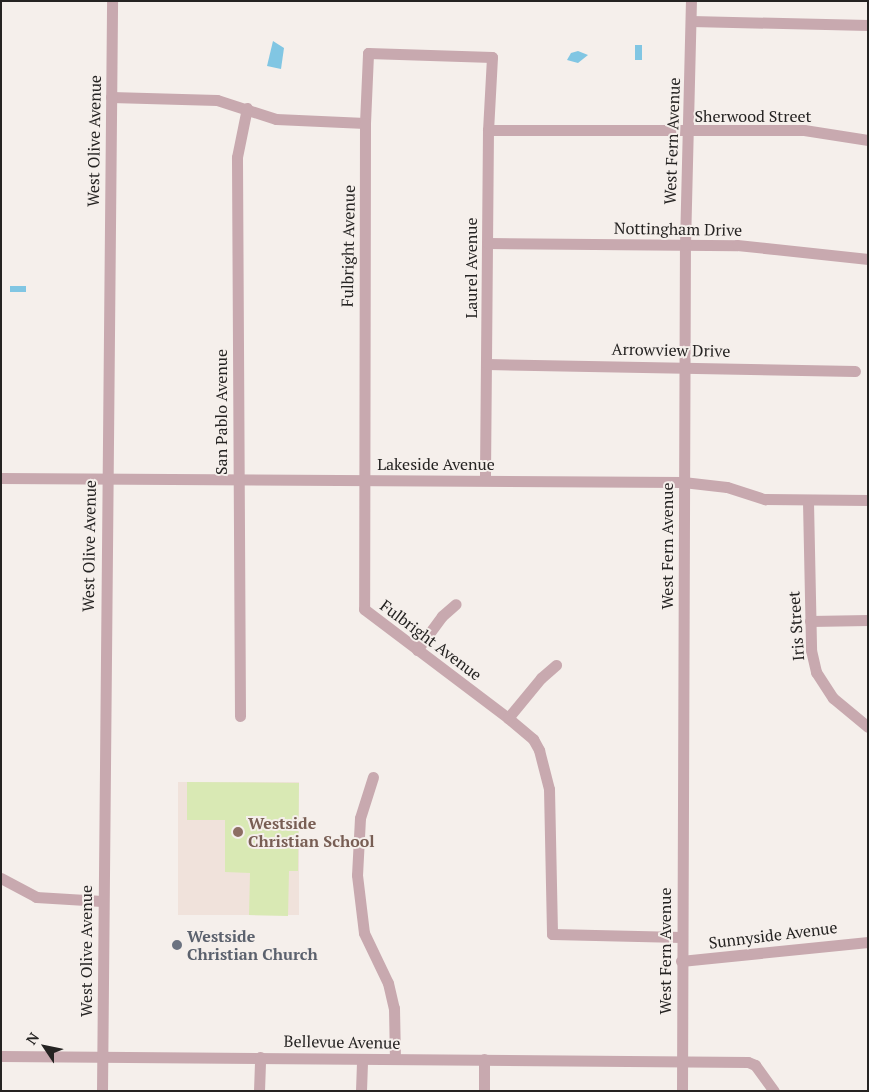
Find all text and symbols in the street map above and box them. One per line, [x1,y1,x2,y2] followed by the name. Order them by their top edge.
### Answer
[83,75,105,207] street label: West Olive Avenue
[660,77,684,205] street label: West Fern Avenue
[695,106,811,126] street label: Sherwood Street
[337,185,359,307] street label: Fulbright Avenue
[461,217,481,319] street label: Laurel Avenue
[614,218,742,240] street label: Nottingham Drive
[612,339,730,361] street label: Arrowview Drive
[211,349,231,475] street label: San Pablo Avenue
[377,454,495,474] street label: Lakeside Avenue
[78,480,100,612] street label: West Olive Avenue
[657,482,677,610] street label: West Fern Avenue
[784,590,808,662] street label: Iris Street
[376,596,486,684] street label: Fulbright Avenue
[248,813,375,851] place label: Westside Christian School
[232,826,244,838] marker: Westside Christian School
[76,885,96,1017] street label: West Olive Avenue
[655,887,675,1015] street label: West Fern Avenue
[707,918,839,952] street label: Sunnyside Avenue
[187,926,318,964] place label: Westside Christian Church
[171,939,183,951] marker: Westside Christian Church
[20,1022,70,1072] north arrow
[21,1029,43,1048] text: N
[283,1031,401,1053] street label: Bellevue Avenue

